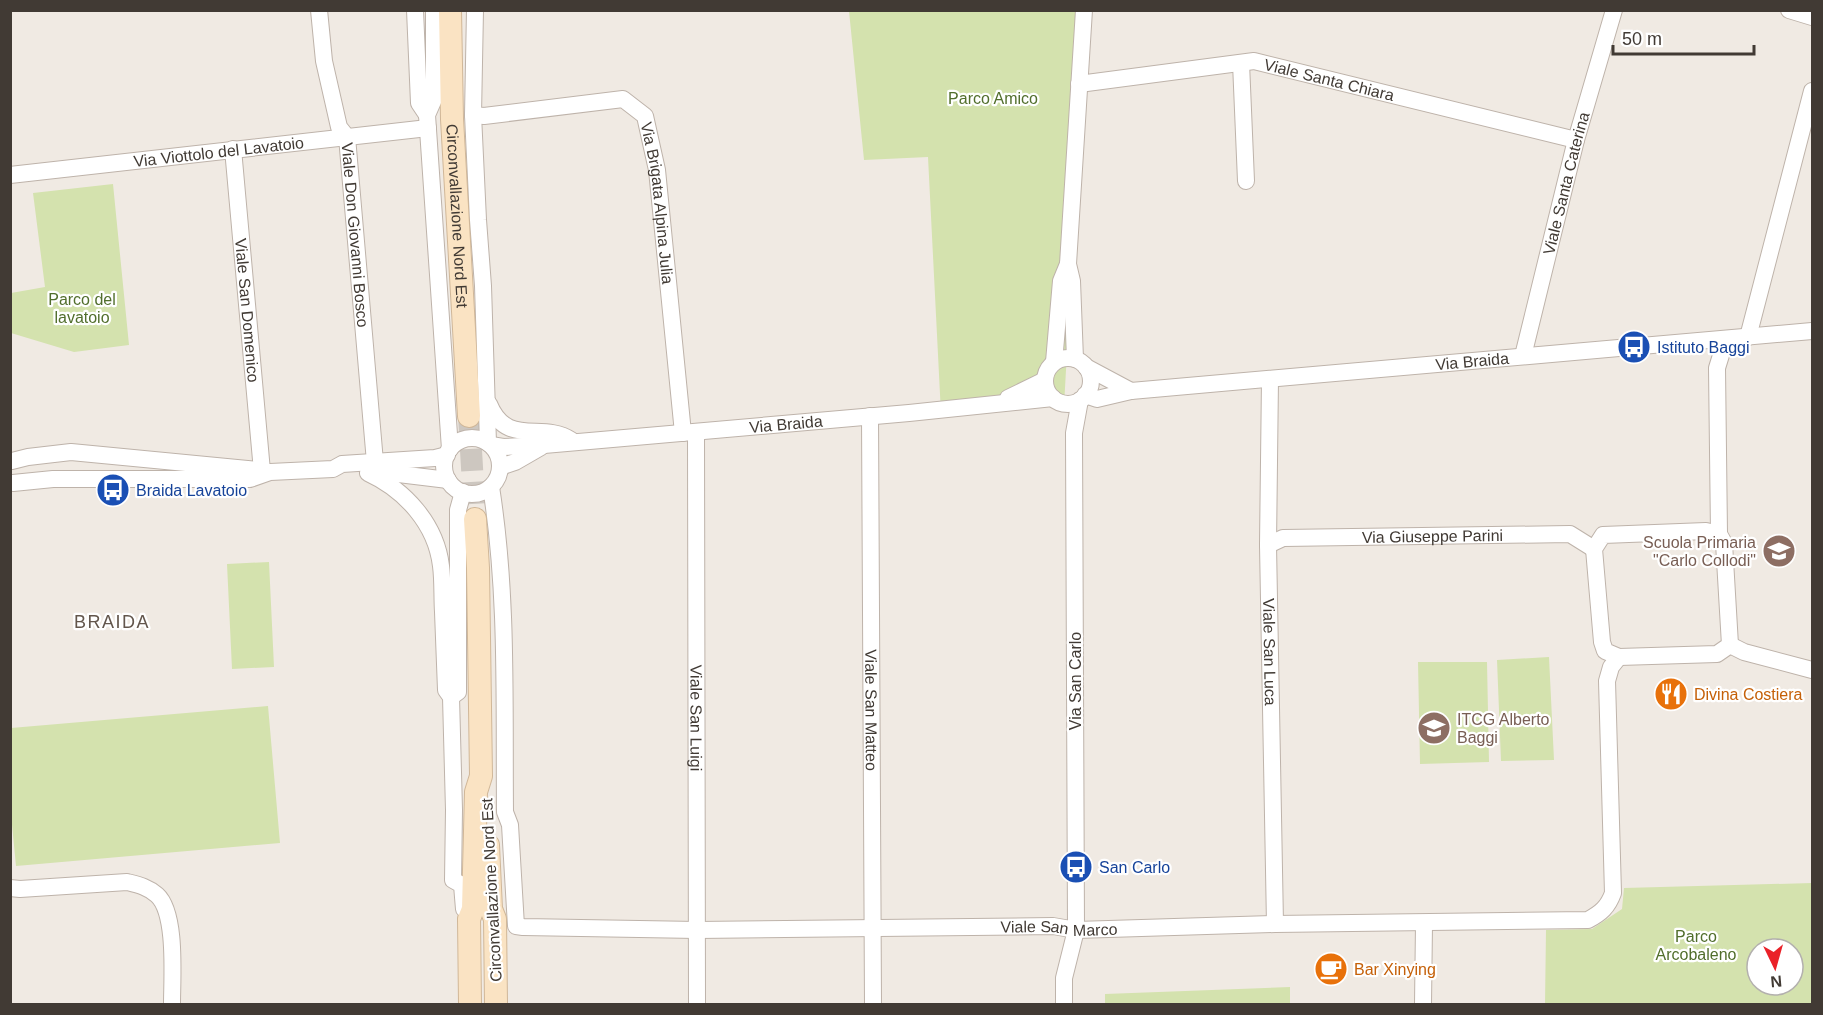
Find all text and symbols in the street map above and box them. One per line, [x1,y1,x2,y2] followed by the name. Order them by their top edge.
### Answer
[1613,18,1754,56] scale bar
[1622,29,1662,49] text: 50 m
[1262,56,1396,104] street label: Viale Santa Chiara
[948,90,1038,107] park label: Parco Amico
[1540,110,1593,256] street label: Viale Santa Caterina
[638,120,676,285] street label: Via Brigata Alpina Julia
[443,123,471,309] street label: Circonvallazione Nord Est
[133,134,305,170] street label: Via Viottolo del Lavatoio
[338,142,371,328] street label: Viale Don Giovanni Bosco
[232,238,262,383] street label: Viale San Domenico
[48,291,116,326] park label: Parco del lavatoio
[1616,329,1652,365] bus stop icon: Istituto Baggi
[1657,339,1750,356] place label: Istituto Baggi
[1435,350,1510,373] street label: Via Braida
[749,413,823,436] street label: Via Braida
[95,472,131,508] bus stop icon: Braida Lavatoio
[136,482,247,499] place label: Braida Lavatoio
[1362,527,1503,546] street label: Via Giuseppe Parini
[1761,533,1797,569] school or university icon: Scuola Primaria "Carlo Collodi"
[1643,534,1756,569] place label: Scuola Primaria "Carlo Collodi"
[1260,598,1279,706] street label: Viale San Luca
[74,612,150,632] district label: BRAIDA
[1067,632,1084,730] street label: Via San Carlo
[862,649,880,771] street label: Viale San Matteo
[687,665,705,771] street label: Viale San Luigi
[1653,676,1689,712] restaurant icon: Divina Costiera
[1694,686,1803,703] place label: Divina Costiera
[1416,710,1452,746] school or university icon: ITCG Alberto Baggi
[1457,711,1550,746] place label: ITCG Alberto Baggi
[478,797,505,982] street label: Circonvallazione Nord Est
[1058,849,1094,885] bus stop icon: San Carlo
[1099,859,1170,876] place label: San Carlo
[1000,918,1118,939] street label: Viale San Marco
[1656,928,1737,963] park label: Parco Arcobaleno
[1745,937,1805,997] north arrow
[1313,951,1349,987] cafe icon: Bar Xinying
[1354,961,1436,978] place label: Bar Xinying
[1770,972,1783,990] text: N

